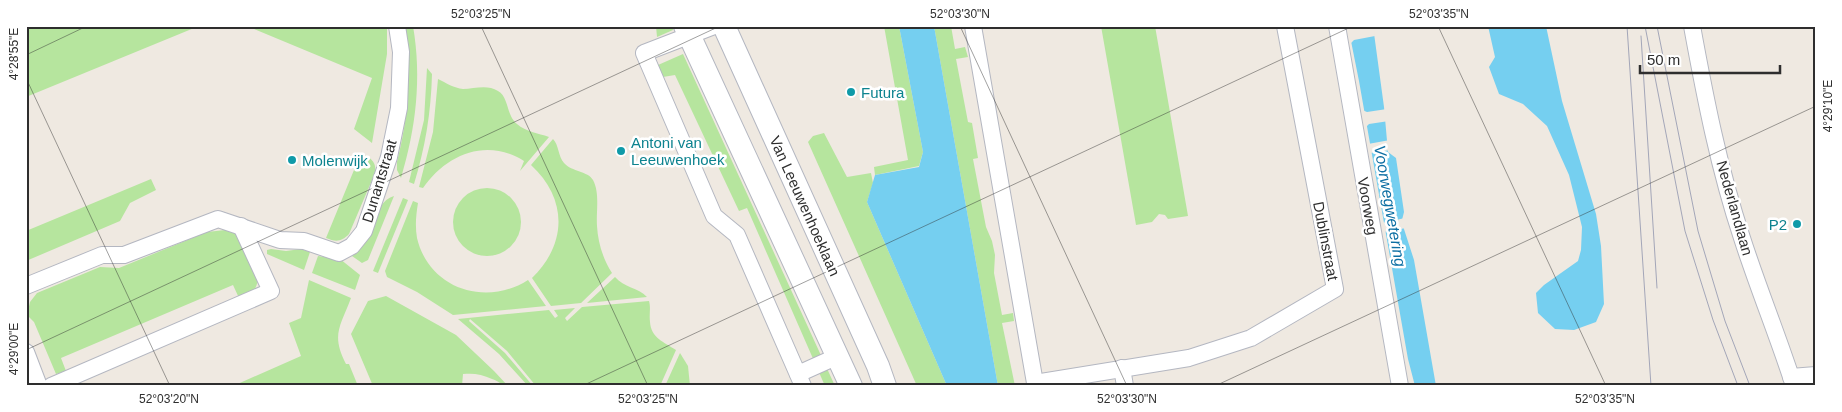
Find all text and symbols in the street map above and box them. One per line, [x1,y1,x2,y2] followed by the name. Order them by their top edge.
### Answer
[451,7,511,21] text: 52°03'25"N
[930,7,990,21] text: 52°03'30"N
[1409,7,1469,21] text: 52°03'35"N
[7,28,21,80] text: 4°28'55"E
[1640,42,1780,74] scale bar
[1647,51,1680,68] text: 50 m
[1821,80,1835,132] text: 4°29'10"E
[861,84,905,101] place label: Futura
[845,86,857,98] marker: Futura
[766,133,844,279] street label: Van Leeuwenhoeklaan
[631,134,725,168] place label: Antoni van Leeuwenhoek
[358,137,400,225] street label: Dunantstraat
[1371,144,1409,268] water label: Voorwegwetering
[615,145,627,157] marker: Antoni van Leeuwenhoek
[302,152,368,169] place label: Molenwijk
[286,154,298,166] marker: Molenwijk
[1713,159,1757,257] street label: Nederlandlaan
[1355,176,1381,236] street label: Voorweg
[1310,200,1342,283] street label: Dublinstraat
[1769,216,1787,233] place label: P2
[1791,218,1803,230] marker: P2
[7,323,21,375] text: 4°29'00"E
[139,392,199,406] text: 52°03'20"N
[618,392,678,406] text: 52°03'25"N
[1097,392,1157,406] text: 52°03'30"N
[1575,392,1635,406] text: 52°03'35"N

